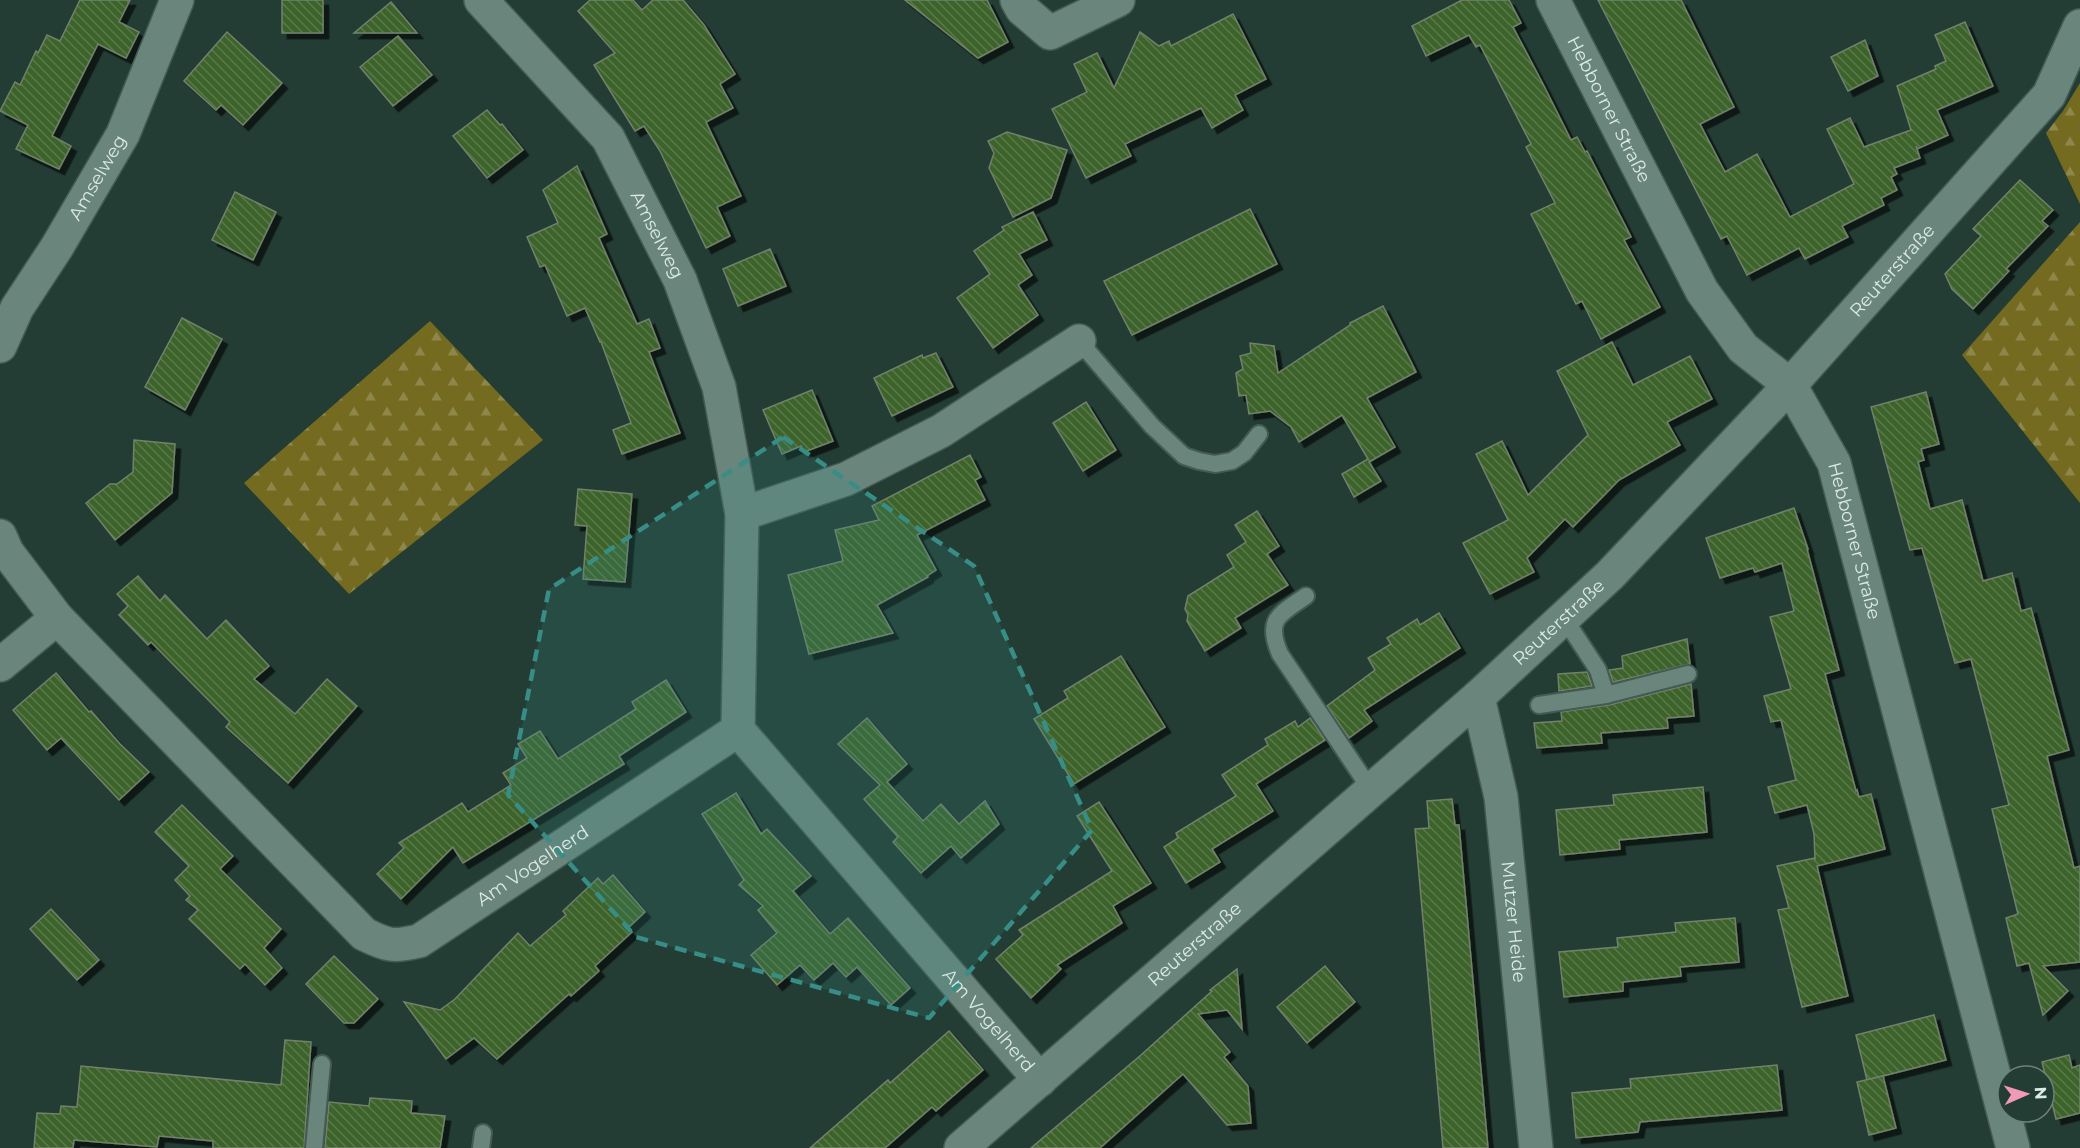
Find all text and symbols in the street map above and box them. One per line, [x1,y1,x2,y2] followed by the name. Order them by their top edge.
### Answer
[1562,32,1656,187] street label: Hebborner Straße
[64,131,131,224] street label: Amselweg
[626,187,688,282] street label: Amselweg
[1845,219,1940,322] street label: Reuterstraße
[1823,460,1885,622] street label: Hebborner Straße
[1508,574,1609,670] street label: Reuterstraße
[472,821,593,911] street label: Am Vogelherd
[1496,860,1530,984] street label: Mutzer Heide
[1143,897,1246,991] street label: Reuterstraße
[938,964,1039,1077] street label: Am Vogelherd
[1996,1064,2056,1124] north arrow
[2031,1086,2050,1100] text: N

